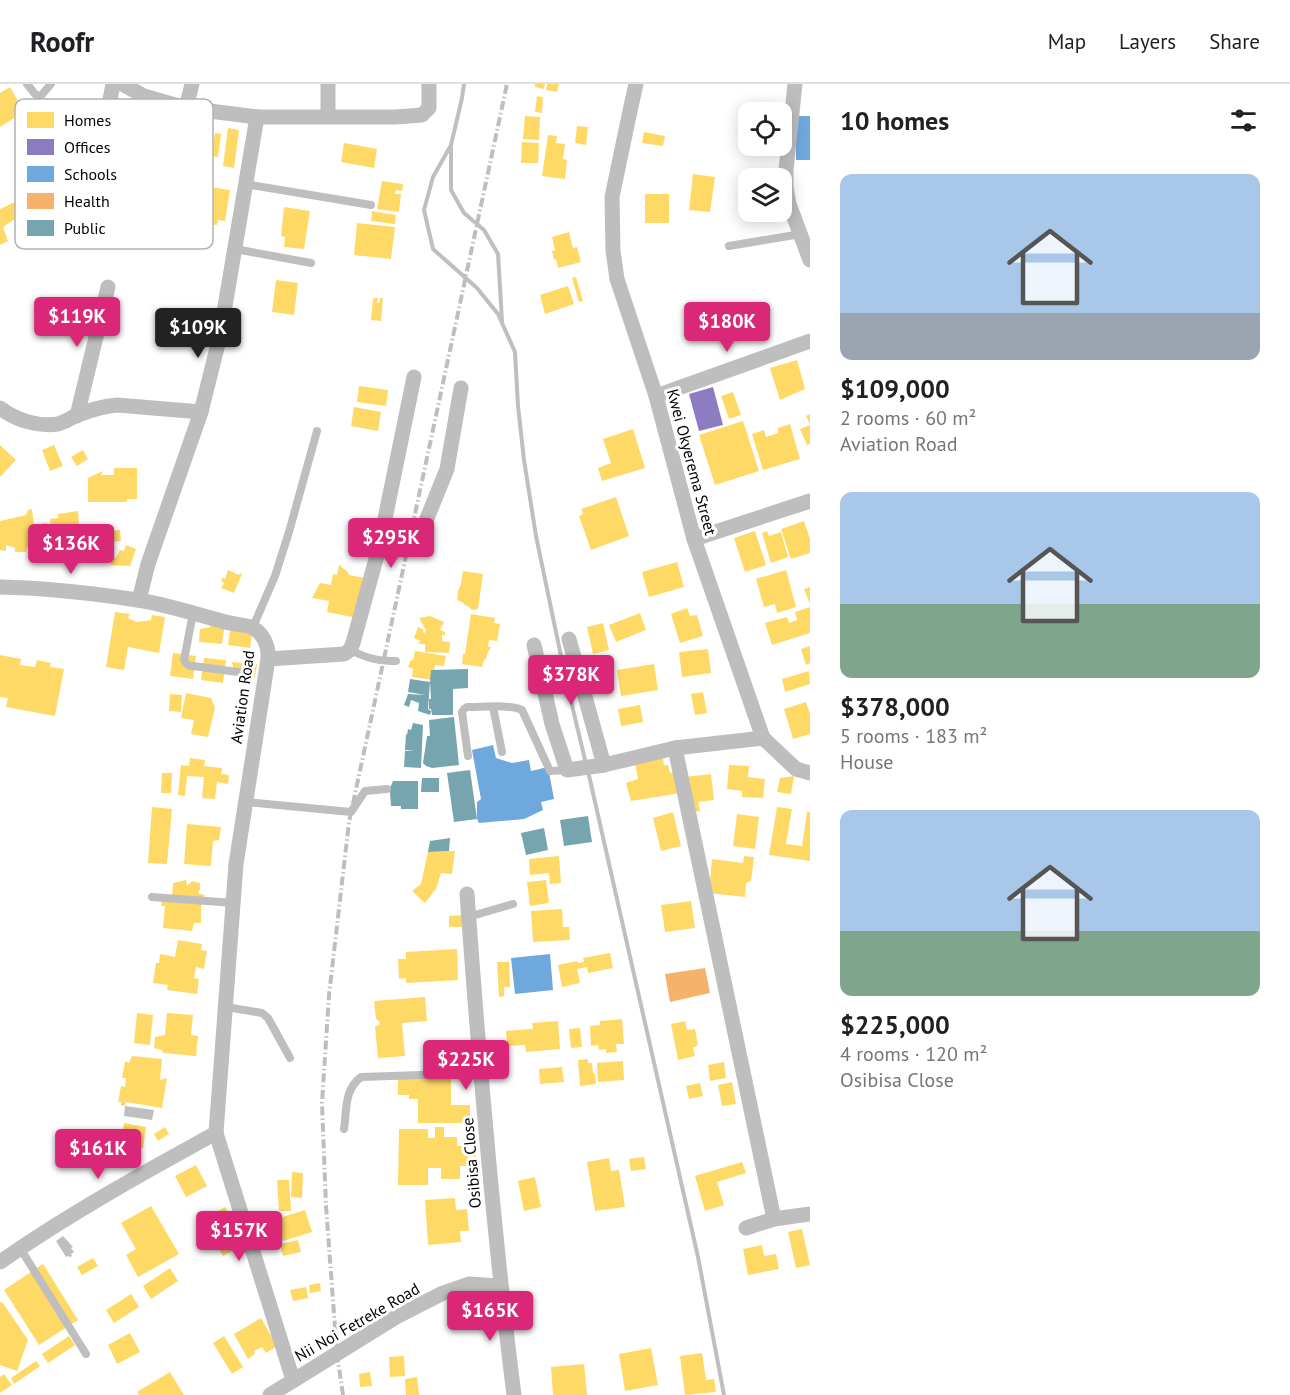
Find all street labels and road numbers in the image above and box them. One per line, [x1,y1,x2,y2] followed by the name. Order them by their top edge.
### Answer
[663,387,721,538] street label: Kwei Okyerema Street
[226,649,258,745] street label: Aviation Road
[457,1117,485,1209] street label: Osibisa Close
[291,1278,423,1366] street label: Nii Noi Fetreke Road

